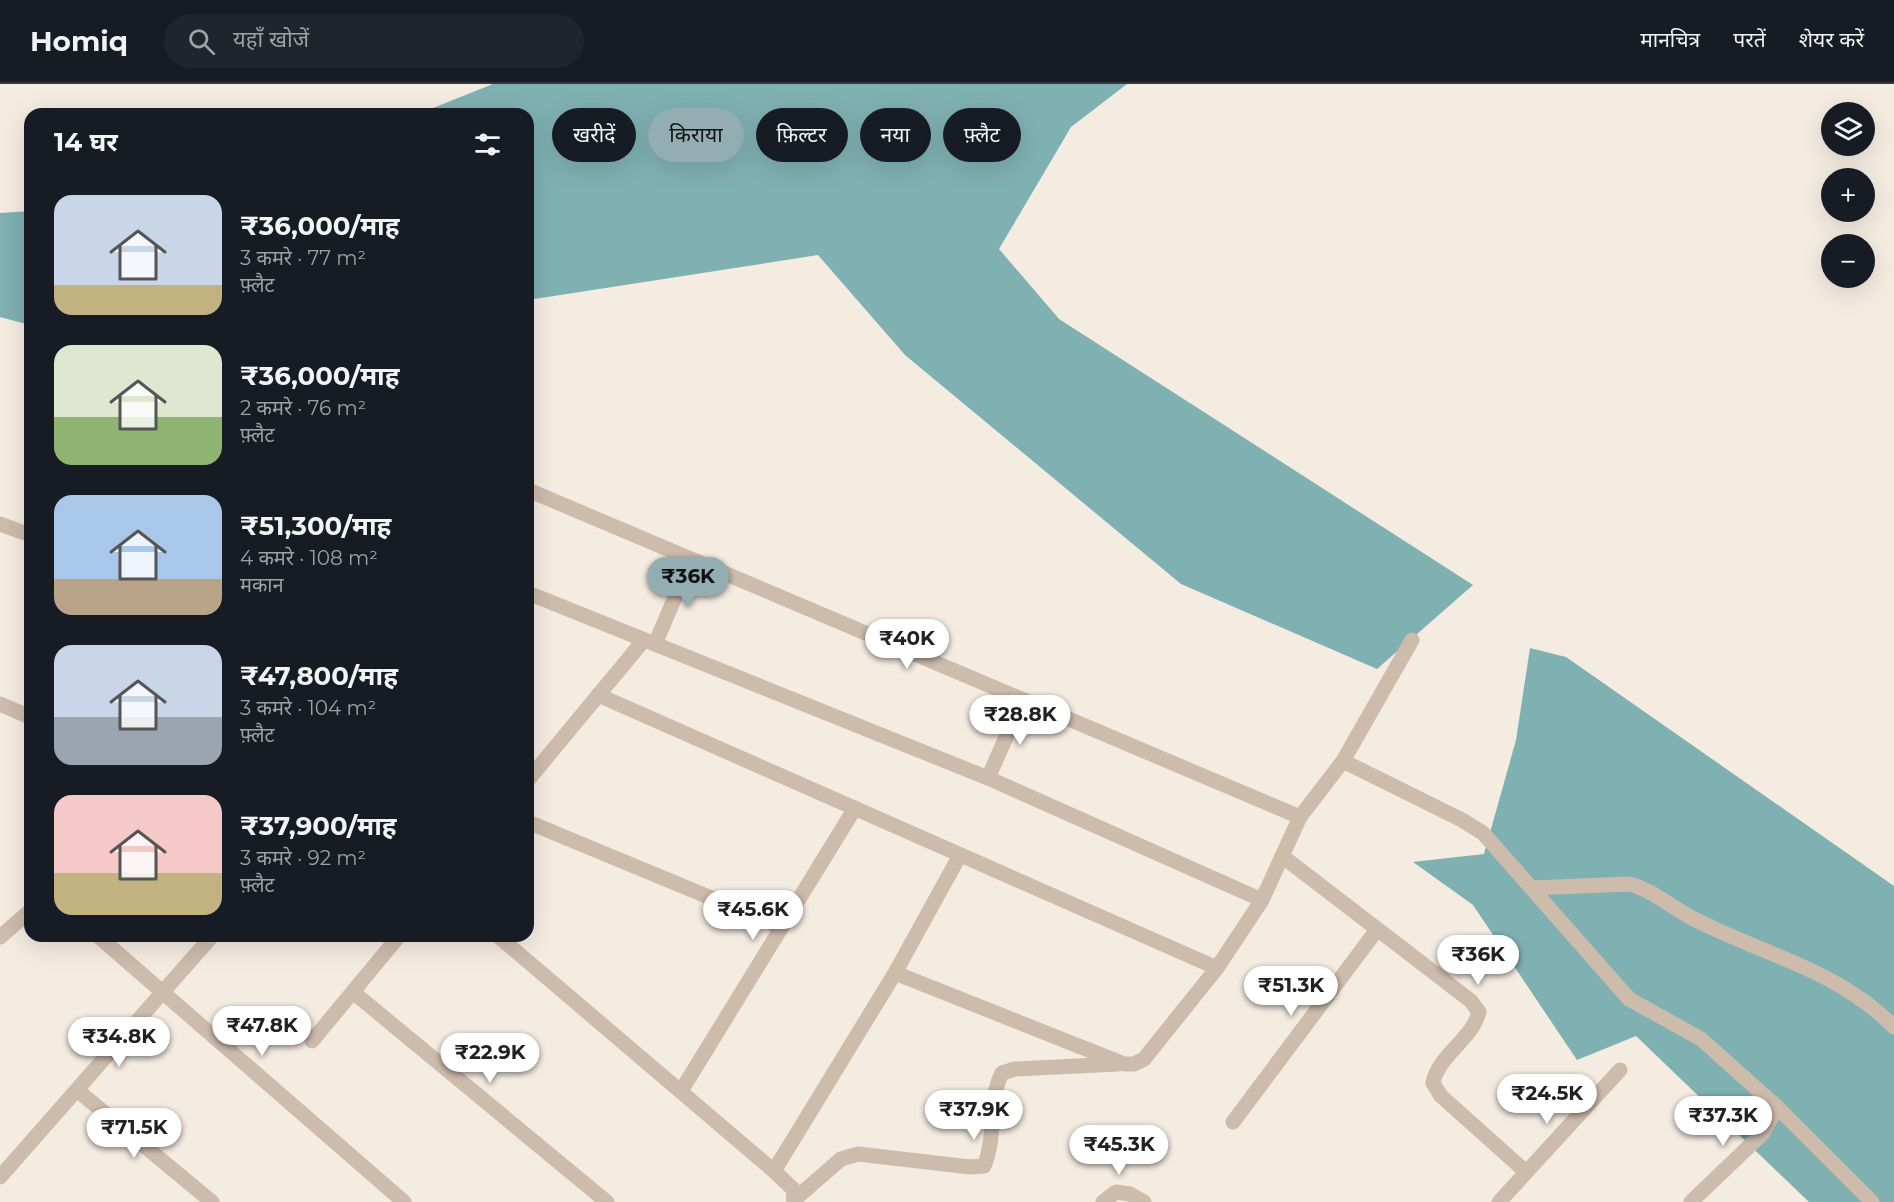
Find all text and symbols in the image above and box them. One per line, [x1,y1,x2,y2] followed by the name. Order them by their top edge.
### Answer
[164,14,584,68] search box
[30,24,128,58] text: Homiq
[185,25,218,58] icon: search
[233,26,309,53] text: यहाँ खोजें
[1640,27,1700,52] text: मानचित्र
[1733,27,1766,52] text: परतें
[1799,27,1864,52] text: शेयर करें
[1821,102,1875,288] map controls
[1821,102,1875,156] button: layers
[552,108,636,162] chip: खरीदें
[648,108,744,162] chip: किराया
[756,108,848,162] chip: फ़िल्टर
[860,108,931,162] chip: नया
[943,108,1021,162] chip: फ़्लैट
[54,126,118,158] text: 14 घर
[471,128,504,161] icon: filters
[1821,168,1875,222] button: +
[240,210,399,242] text: ₹36,000/माह
[102,219,174,291] icon: home
[1821,234,1875,288] button: −
[240,246,366,270] text: 3 कमरे · 77 m²
[240,273,275,297] text: फ़्लैट
[240,360,399,392] text: ₹36,000/माह
[102,369,174,441] icon: home
[240,396,366,420] text: 2 कमरे · 76 m²
[240,423,275,447] text: फ़्लैट
[240,510,391,542] text: ₹51,300/माह
[102,519,174,591] icon: home
[240,546,378,570] text: 4 कमरे · 108 m²
[652,557,724,608] pin: ₹36K
[661,564,715,588] text: ₹36K
[240,573,284,597] text: मकान
[871,619,943,670] pin: ₹40K
[879,626,935,650] text: ₹40K
[240,660,398,692] text: ₹47,800/माह
[102,669,174,741] icon: home
[971,695,1069,746] pin: ₹28.8K
[240,696,376,720] text: 3 कमरे · 104 m²
[983,702,1057,726] text: ₹28.8K
[240,723,275,747] text: फ़्लैट
[240,810,397,842] text: ₹37,900/माह
[102,819,174,891] icon: home
[240,846,366,870] text: 3 कमरे · 92 m²
[240,873,275,897] text: फ़्लैट
[704,890,802,941] pin: ₹45.6K
[717,897,789,921] text: ₹45.6K
[1442,935,1514,986] pin: ₹36K
[1451,942,1505,966] text: ₹36K
[1242,966,1340,1017] pin: ₹51.3K
[1258,973,1324,997] text: ₹51.3K
[213,1006,311,1057] pin: ₹47.8K
[226,1013,298,1037] text: ₹47.8K
[70,1017,168,1068] pin: ₹34.8K
[82,1024,156,1048] text: ₹34.8K
[441,1033,539,1084] pin: ₹22.9K
[454,1040,526,1064] text: ₹22.9K
[1498,1074,1596,1125] pin: ₹24.5K
[1511,1081,1583,1105] text: ₹24.5K
[925,1090,1023,1141] pin: ₹37.9K
[1674,1096,1772,1147] pin: ₹37.3K
[939,1097,1009,1121] text: ₹37.9K
[1688,1103,1758,1127] text: ₹37.3K
[85,1108,183,1159] pin: ₹71.5K
[101,1115,167,1139] text: ₹71.5K
[1070,1125,1168,1176] pin: ₹45.3K
[1083,1132,1155,1156] text: ₹45.3K

